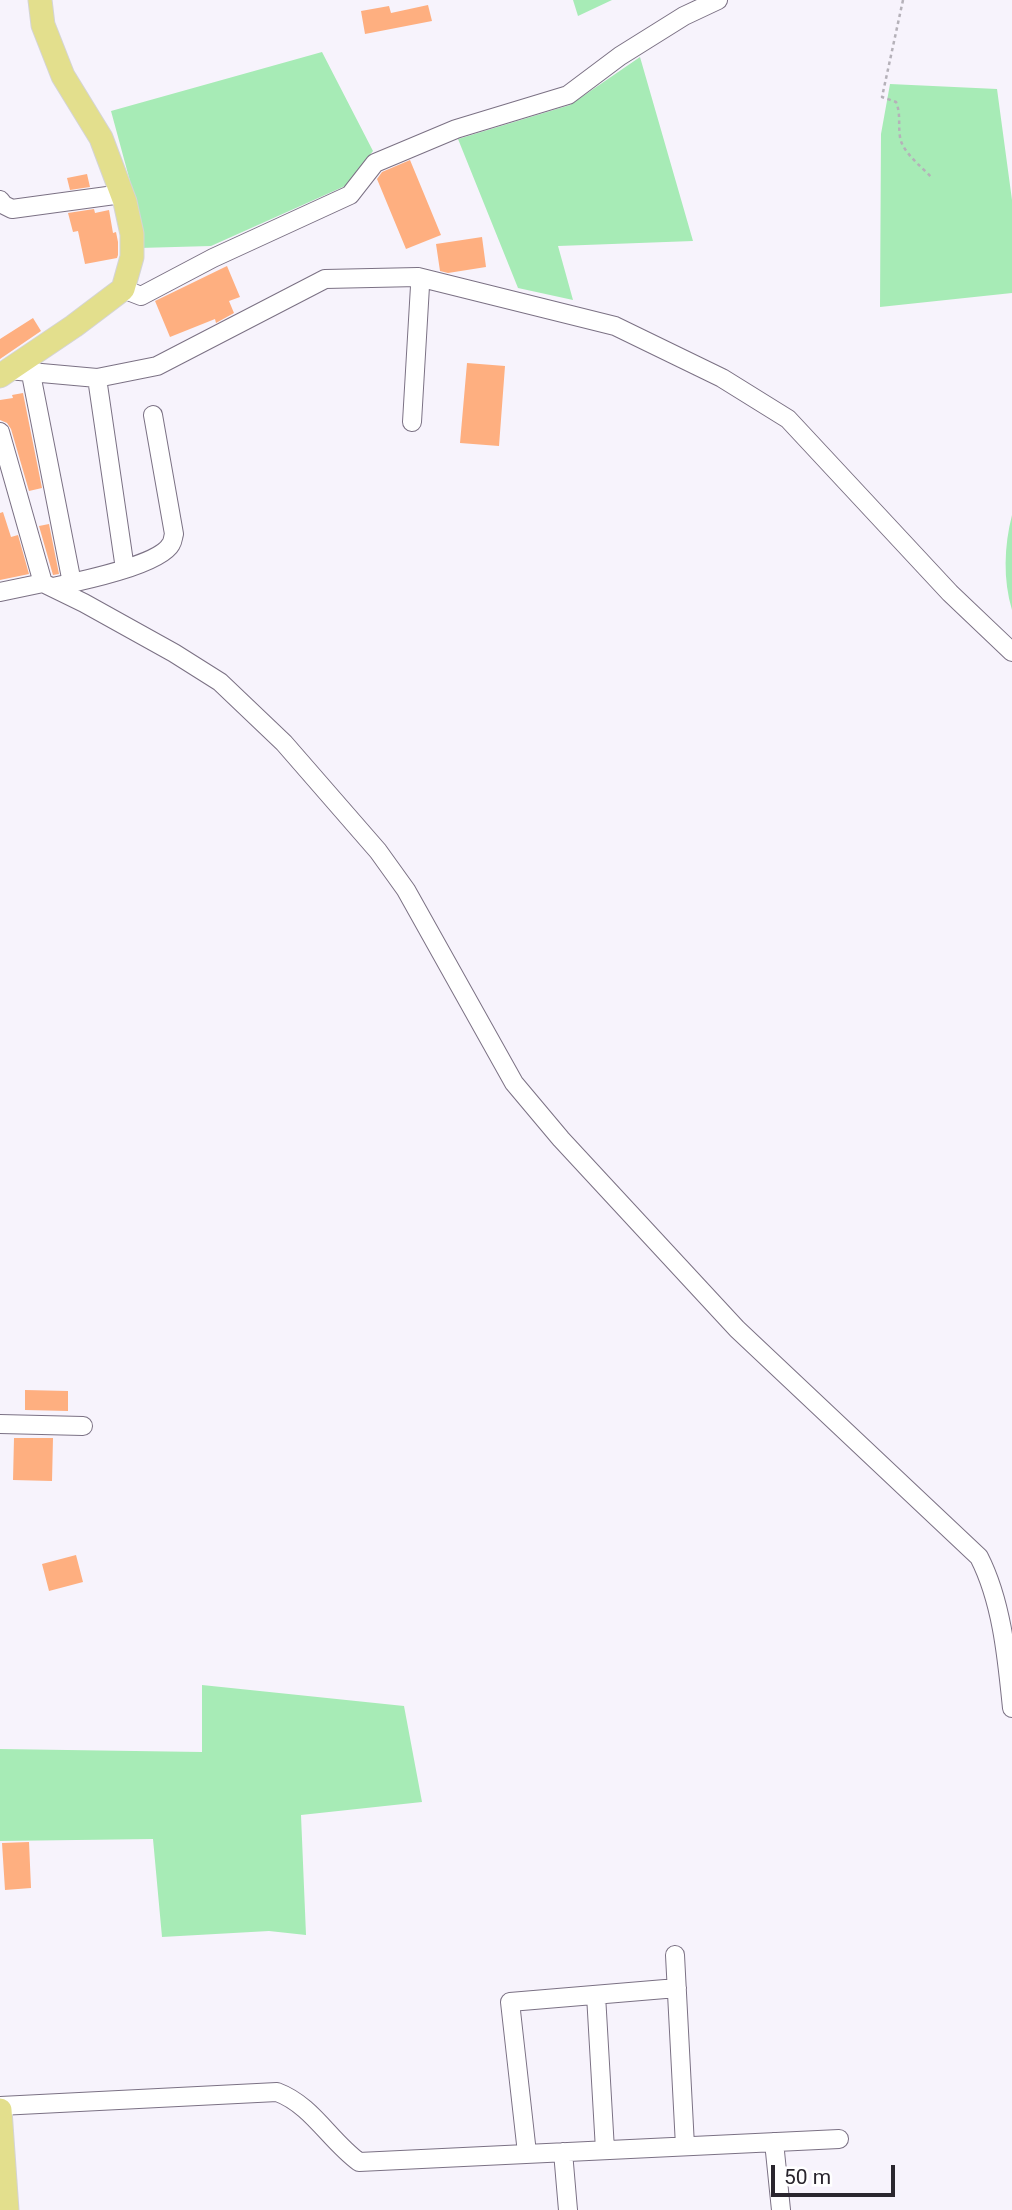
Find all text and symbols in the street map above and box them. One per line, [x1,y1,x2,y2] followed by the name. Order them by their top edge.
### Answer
[774,2150,898,2194] scale bar
[784,2165,831,2189] text: 50 m

